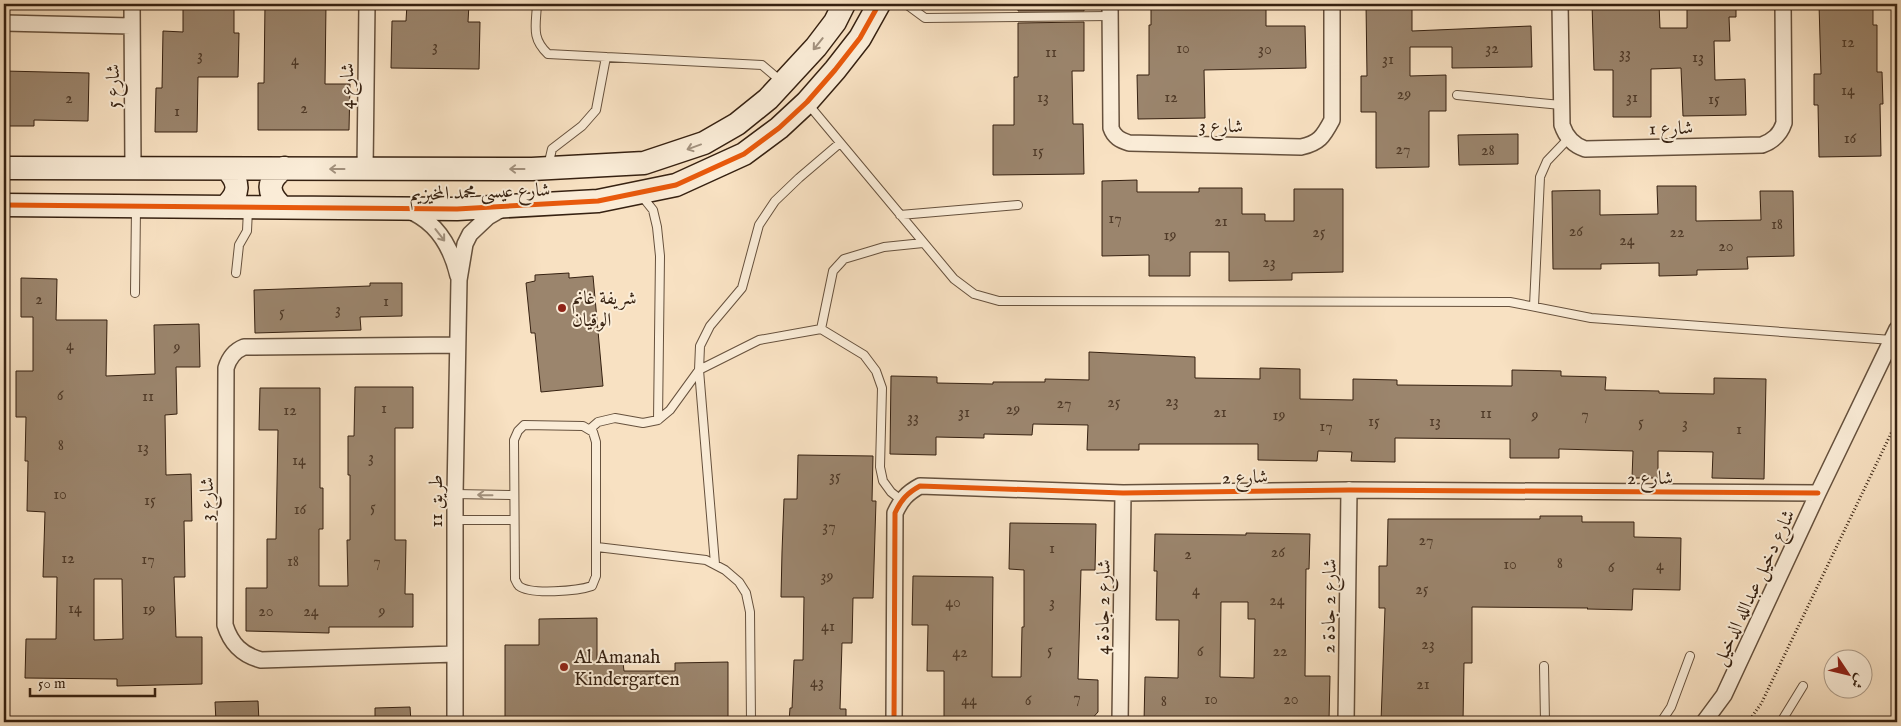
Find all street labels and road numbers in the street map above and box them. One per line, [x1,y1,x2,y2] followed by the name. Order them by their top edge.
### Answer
[336,63,362,110] street label: شارع 4
[102,64,128,108] street label: شارع 5
[1199,115,1243,141] street label: شارع 3
[1649,117,1693,143] street label: شارع 1
[409,179,551,210] street label: شارع عيسى محمد المخيزيم
[1222,466,1268,492] street label: شارع 2
[1627,467,1673,493] street label: شارع 2
[425,474,449,528] street label: طريق 11
[196,477,222,521] street label: شارع 3
[1708,506,1803,671] street label: شارع دخيل عبدالله الدخيل
[1317,558,1345,654] street label: شارع 2 جادة 2
[1091,559,1119,655] street label: شارع 2 جادة 4

